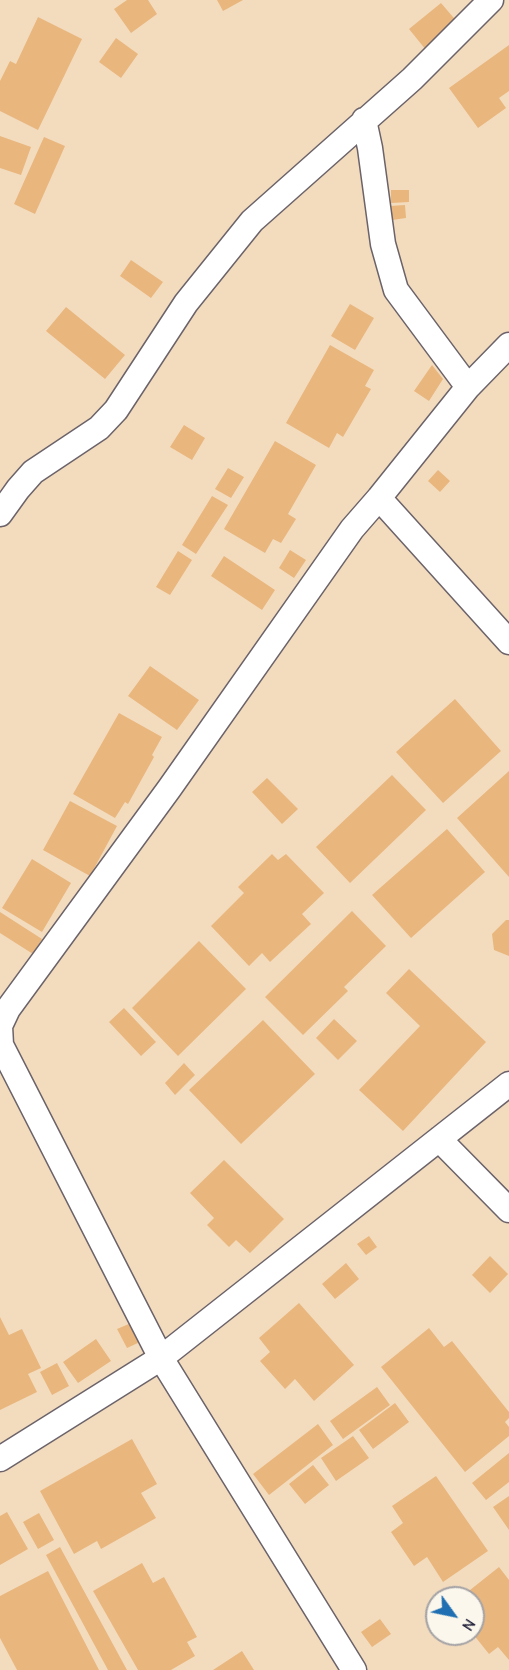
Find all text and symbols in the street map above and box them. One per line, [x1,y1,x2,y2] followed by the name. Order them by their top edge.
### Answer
[425,1586,485,1646] north arrow
[458,1615,479,1634] text: N

